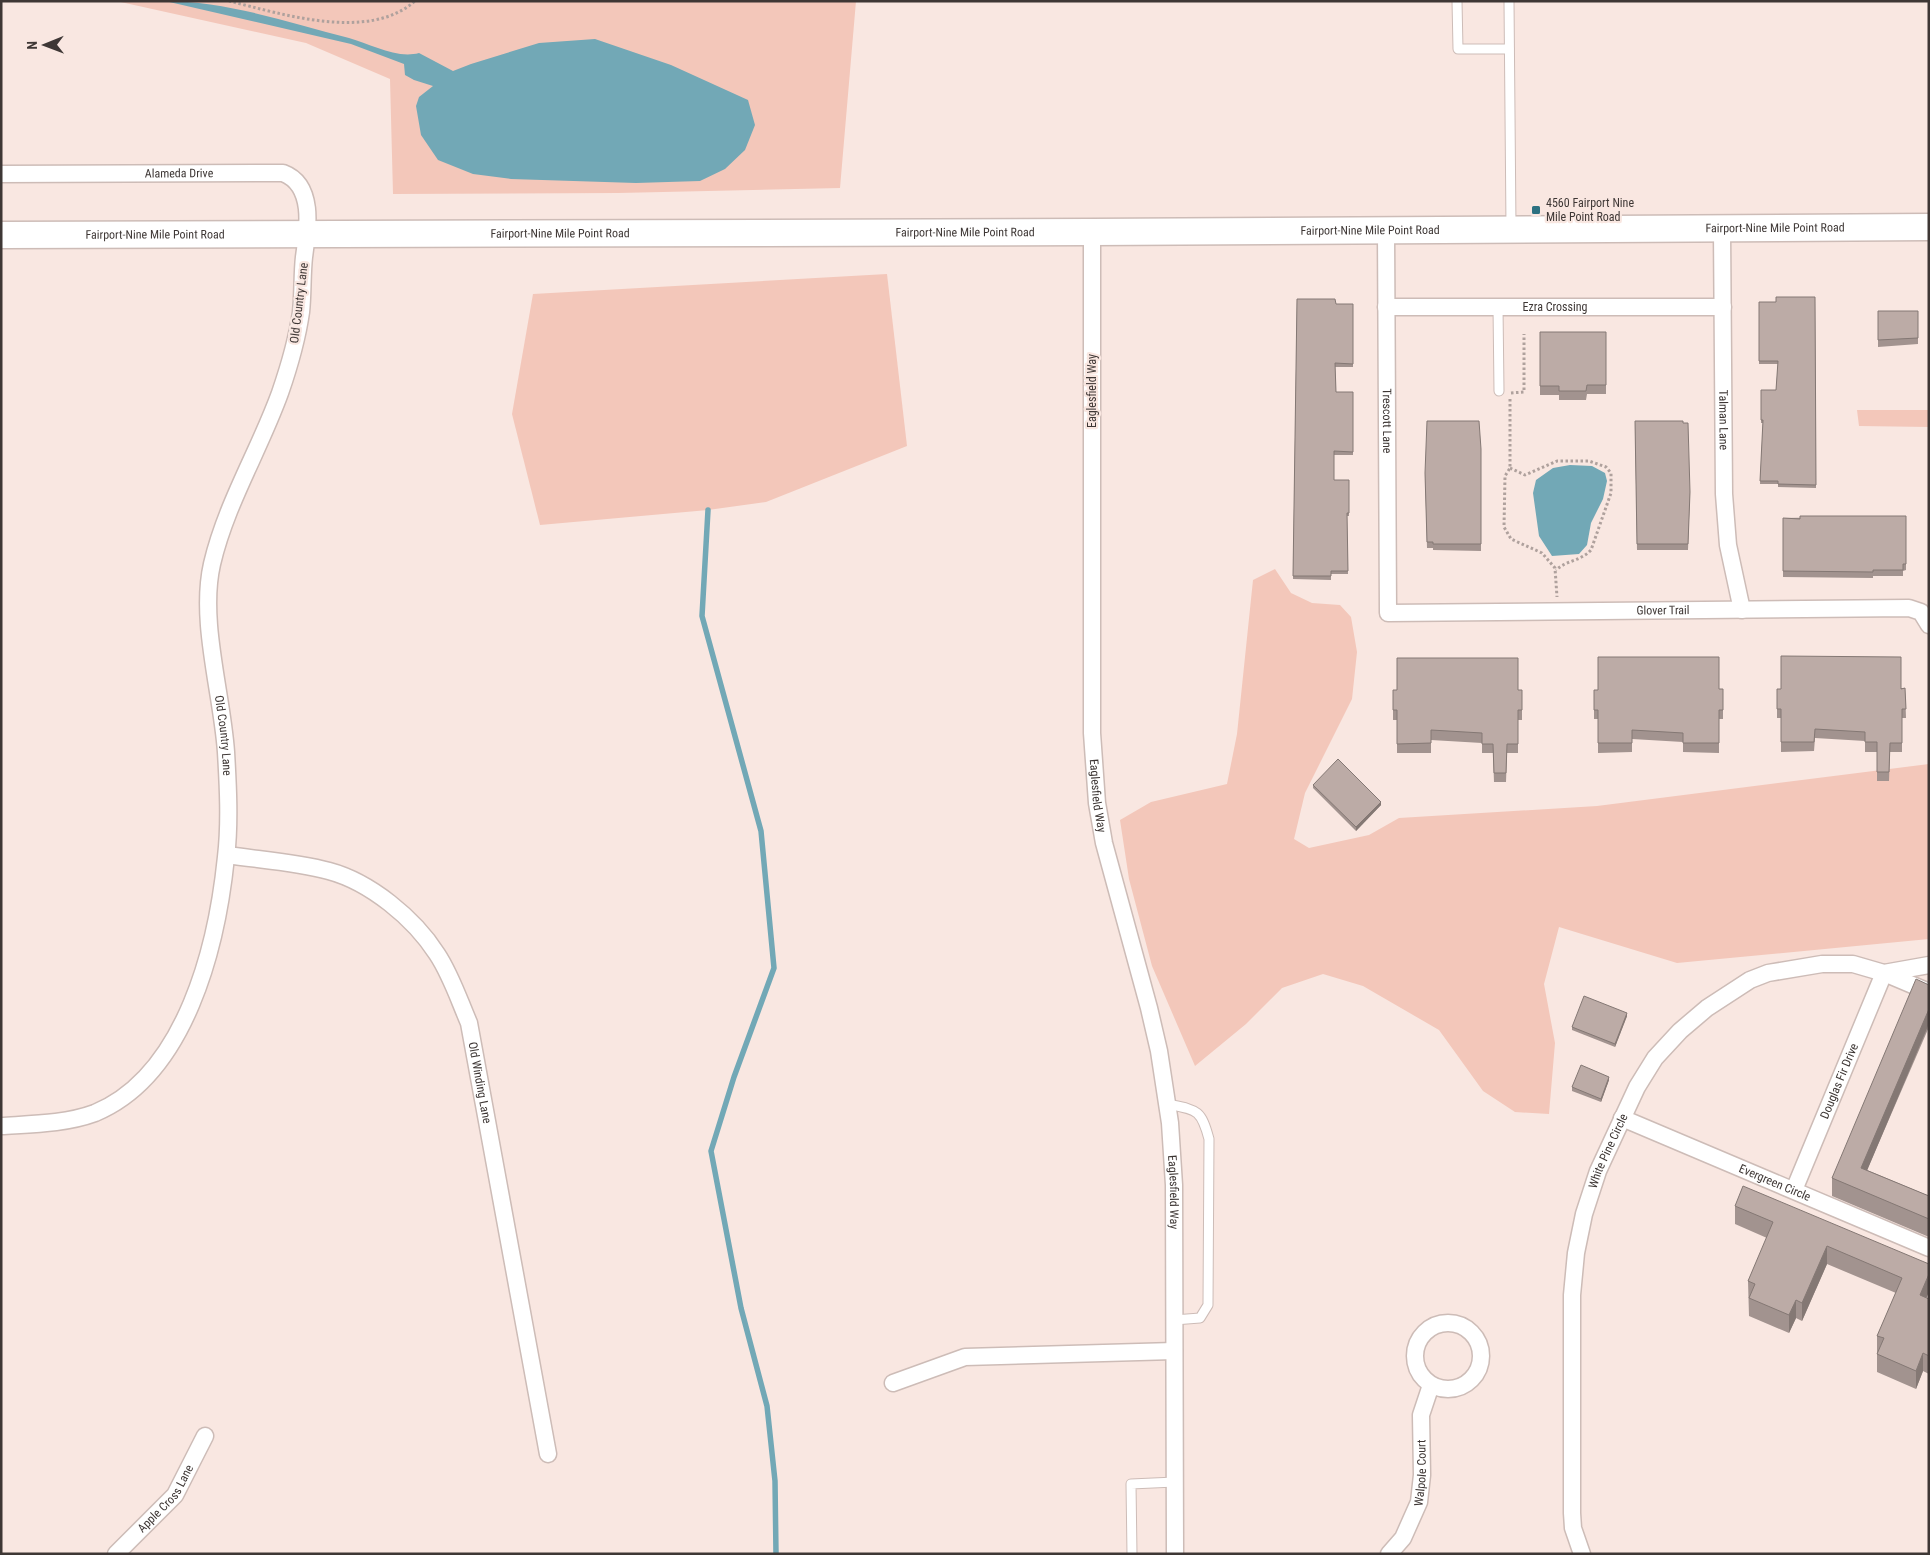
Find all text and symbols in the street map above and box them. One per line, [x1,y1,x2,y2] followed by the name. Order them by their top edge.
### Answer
[20,20,70,70] north arrow
[24,41,40,50] text: N
[145,166,214,180] street label: Alameda Drive
[1546,196,1634,224] place label: 4560 Fairport Nine Mile Point Road
[1530,204,1542,216] marker: 4560 Fairport Nine Mile Point Road
[1705,221,1845,235] street label: Fairport-Nine Mile Point Road
[1300,223,1440,238] street label: Fairport-Nine Mile Point Road
[895,225,1035,240] street label: Fairport-Nine Mile Point Road
[490,226,630,241] street label: Fairport-Nine Mile Point Road
[85,227,225,242] street label: Fairport-Nine Mile Point Road
[287,262,311,344] street label: Old Country Lane
[1522,300,1588,314] street label: Ezra Crossing
[1085,354,1099,428] street label: Eaglesfield Way
[1380,389,1394,454] street label: Trescott Lane
[1716,390,1731,451] street label: Talman Lane
[1636,603,1690,618] street label: Glover Trail
[212,694,234,776] street label: Old Country Lane
[1087,758,1109,834] street label: Eaglesfield Way
[466,1041,494,1125] street label: Old Winding Lane
[1817,1041,1861,1121] street label: Douglas Fir Drive
[1586,1111,1631,1190] street label: White Pine Circle
[1165,1155,1181,1229] street label: Eaglesfield Way
[1737,1161,1813,1204] street label: Evergreen Circle
[1412,1439,1429,1507] street label: Walpole Court
[135,1462,196,1535] street label: Apple Cross Lane

